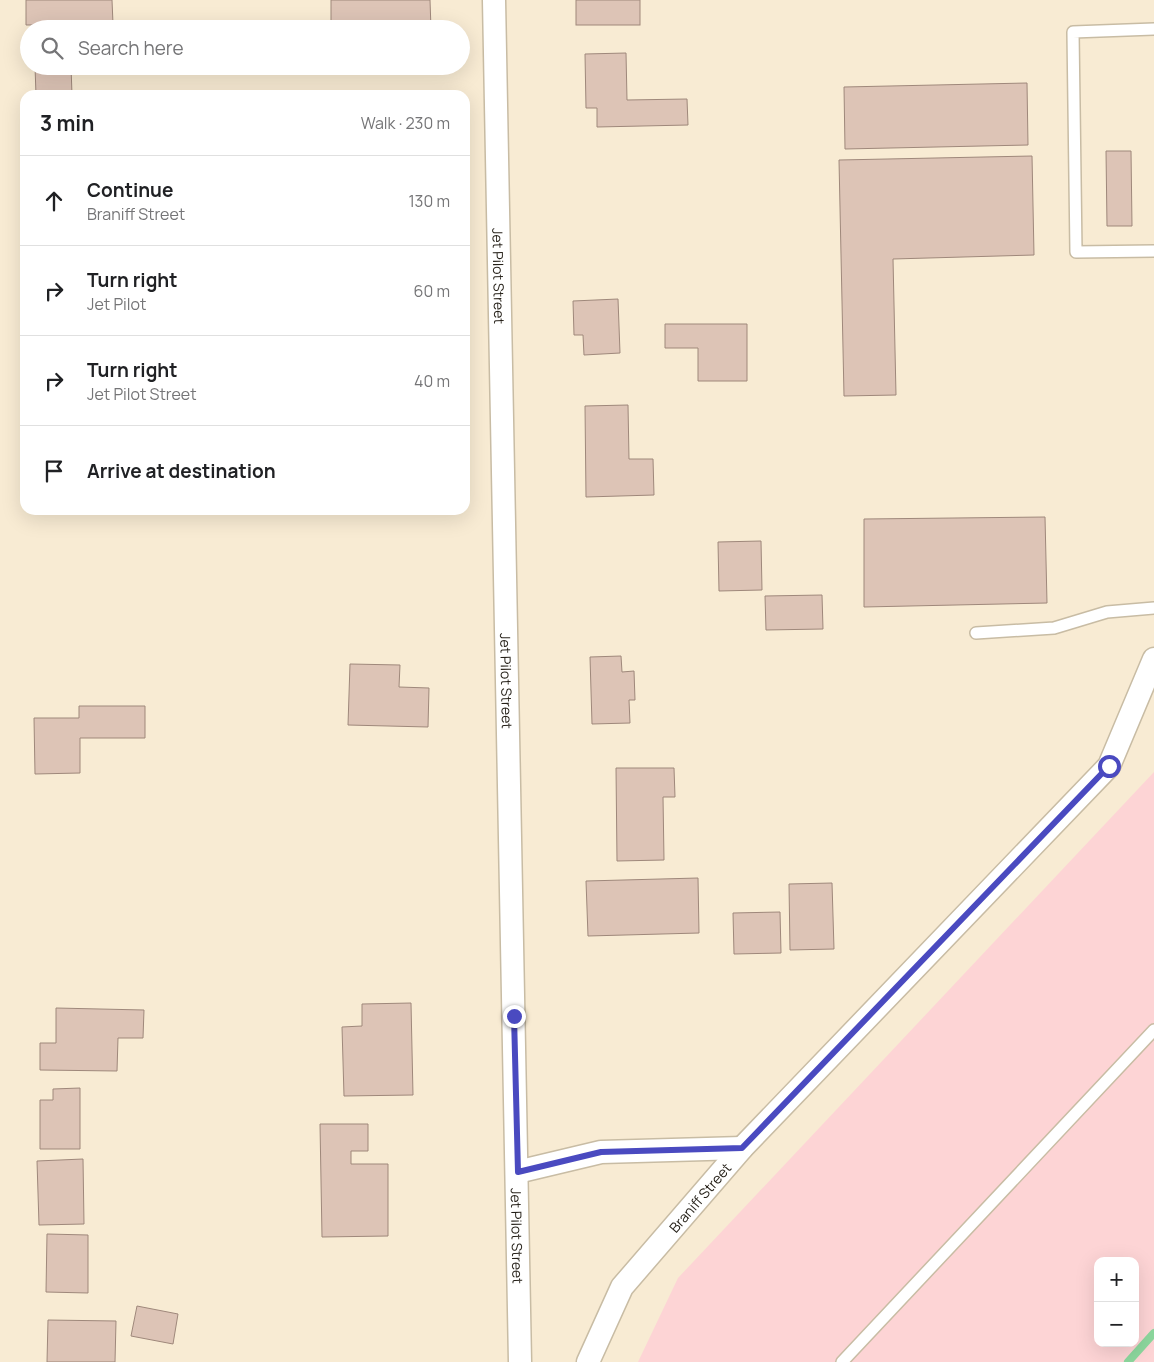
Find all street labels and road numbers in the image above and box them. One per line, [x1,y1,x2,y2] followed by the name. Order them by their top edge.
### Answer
[489,228,510,325] street label: Jet Pilot Street
[497,633,517,729] street label: Jet Pilot Street
[664,1158,735,1236] street label: Braniff Street
[507,1188,528,1284] street label: Jet Pilot Street

